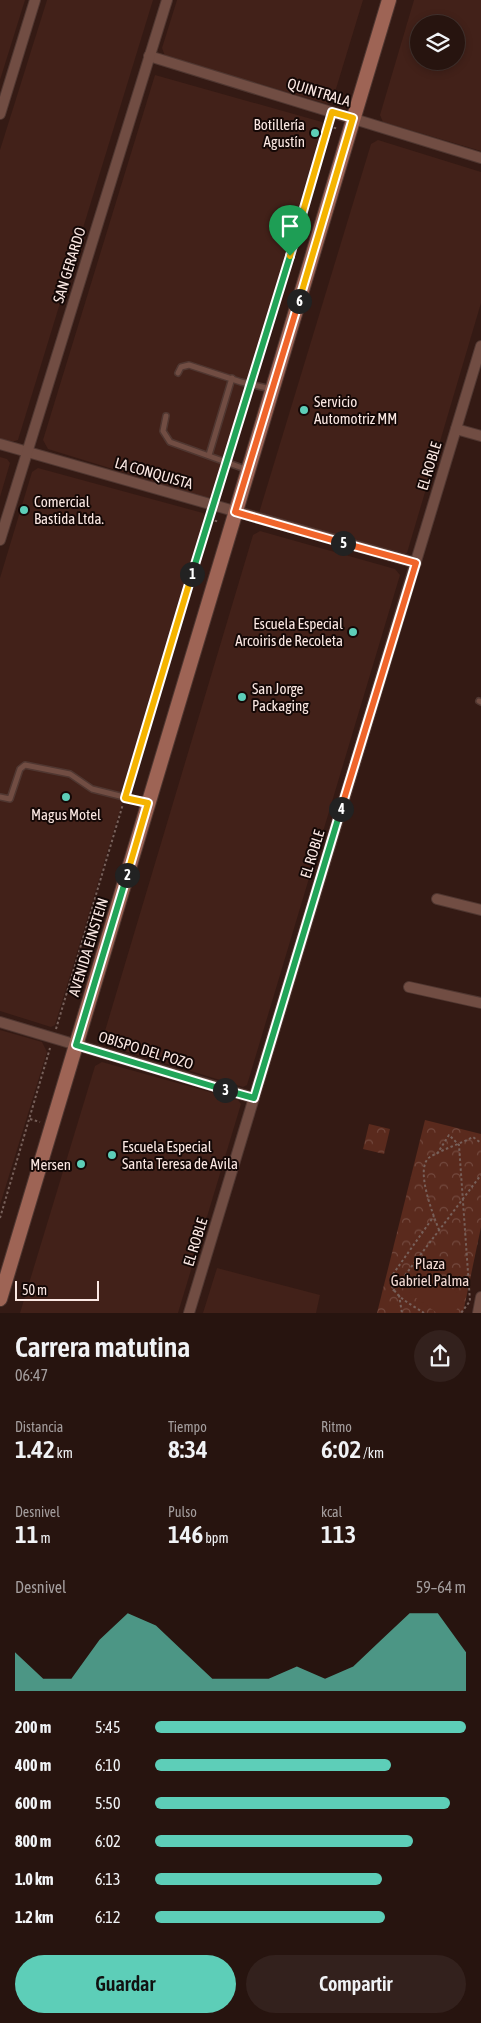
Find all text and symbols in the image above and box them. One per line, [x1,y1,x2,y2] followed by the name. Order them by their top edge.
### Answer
[410,15,465,70] map controls
[410,15,465,70] button: layers
[285,74,353,110] street label: QUINTRALA
[254,116,305,150] place label: Botillería Agustín
[309,127,321,139] marker: Botillería Agustín
[269,205,311,256] pin
[276,212,304,240] icon: arrive
[49,225,89,305] street label: SAN GERARDO
[286,288,312,314] pin: 6
[296,293,303,309] text: 6
[314,393,397,427] place label: Servicio Automotriz MM
[298,404,310,416] marker: Servicio Automotriz MM
[414,439,445,492] street label: EL ROBLE
[113,454,196,492] street label: LA CONQUISTA
[34,493,104,527] place label: Comercial Bastida Ltda.
[18,504,30,516] marker: Comercial Bastida Ltda.
[330,530,356,556] pin: 5
[340,535,347,551] text: 5
[180,562,204,586] pin: 1
[189,566,196,582] text: 1
[235,615,343,649] place label: Escuela Especial Arcoiris de Recoleta
[347,626,359,638] marker: Escuela Especial Arcoiris de Recoleta
[252,680,309,714] place label: San Jorge Packaging
[236,691,248,703] marker: San Jorge Packaging
[60,791,72,803] marker: Magus Motel
[328,796,354,822] pin: 4
[338,801,345,817] text: 4
[31,806,101,823] place label: Magus Motel
[297,827,328,880] street label: EL ROBLE
[114,862,140,888] pin: 2
[124,867,131,883] text: 2
[65,896,111,998] street label: AVENIDA EINSTEIN
[97,1028,196,1073] street label: OBISPO DEL POZO
[212,1078,238,1102] pin: 3
[222,1082,229,1098] text: 3
[122,1138,238,1172] place label: Escuela Especial Santa Teresa de Avila
[106,1149,118,1161] marker: Escuela Especial Santa Teresa de Avila
[30,1156,71,1173] place label: Mersen
[75,1158,87,1170] marker: Mersen
[180,1215,211,1268] street label: EL ROBLE
[391,1255,469,1289] park label: Plaza Gabriel Palma
[15,1278,99,1301] scale bar
[22,1282,47,1298] text: 50 m
[414,1330,466,1382] button: share
[15,1331,190,1363] text: Carrera matutina
[15,1366,48,1384] text: 06:47
[15,1419,63,1435] text: Distancia
[168,1419,207,1435] text: Tiempo
[321,1419,352,1435] text: Ritmo
[15,1435,55,1463] text: 1.42
[168,1435,208,1463] text: 8:34
[321,1435,361,1463] text: 6:02
[55,1445,73,1461] text: km
[361,1445,384,1461] text: /km
[15,1504,60,1520] text: Desnivel
[168,1504,197,1520] text: Pulso
[321,1504,342,1520] text: kcal
[15,1520,39,1548] text: 11
[168,1520,203,1548] text: 146
[321,1520,356,1548] text: 113
[39,1530,51,1546] text: m
[203,1530,229,1546] text: bpm
[15,1578,66,1596] text: Desnivel
[416,1578,466,1596] text: 59–64 m
[15,1718,51,1736] text: 200 m
[95,1718,120,1736] text: 5:45
[15,1756,51,1774] text: 400 m
[95,1756,120,1774] text: 6:10
[15,1794,51,1812] text: 600 m
[95,1794,120,1812] text: 5:50
[15,1832,51,1850] text: 800 m
[95,1832,121,1850] text: 6:02
[15,1870,54,1888] text: 1.0 km
[95,1870,120,1888] text: 6:13
[15,1908,54,1926] text: 1.2 km
[95,1908,120,1926] text: 6:12
[15,1955,236,2013] button: Guardar
[246,1955,466,2013] button: Compartir

